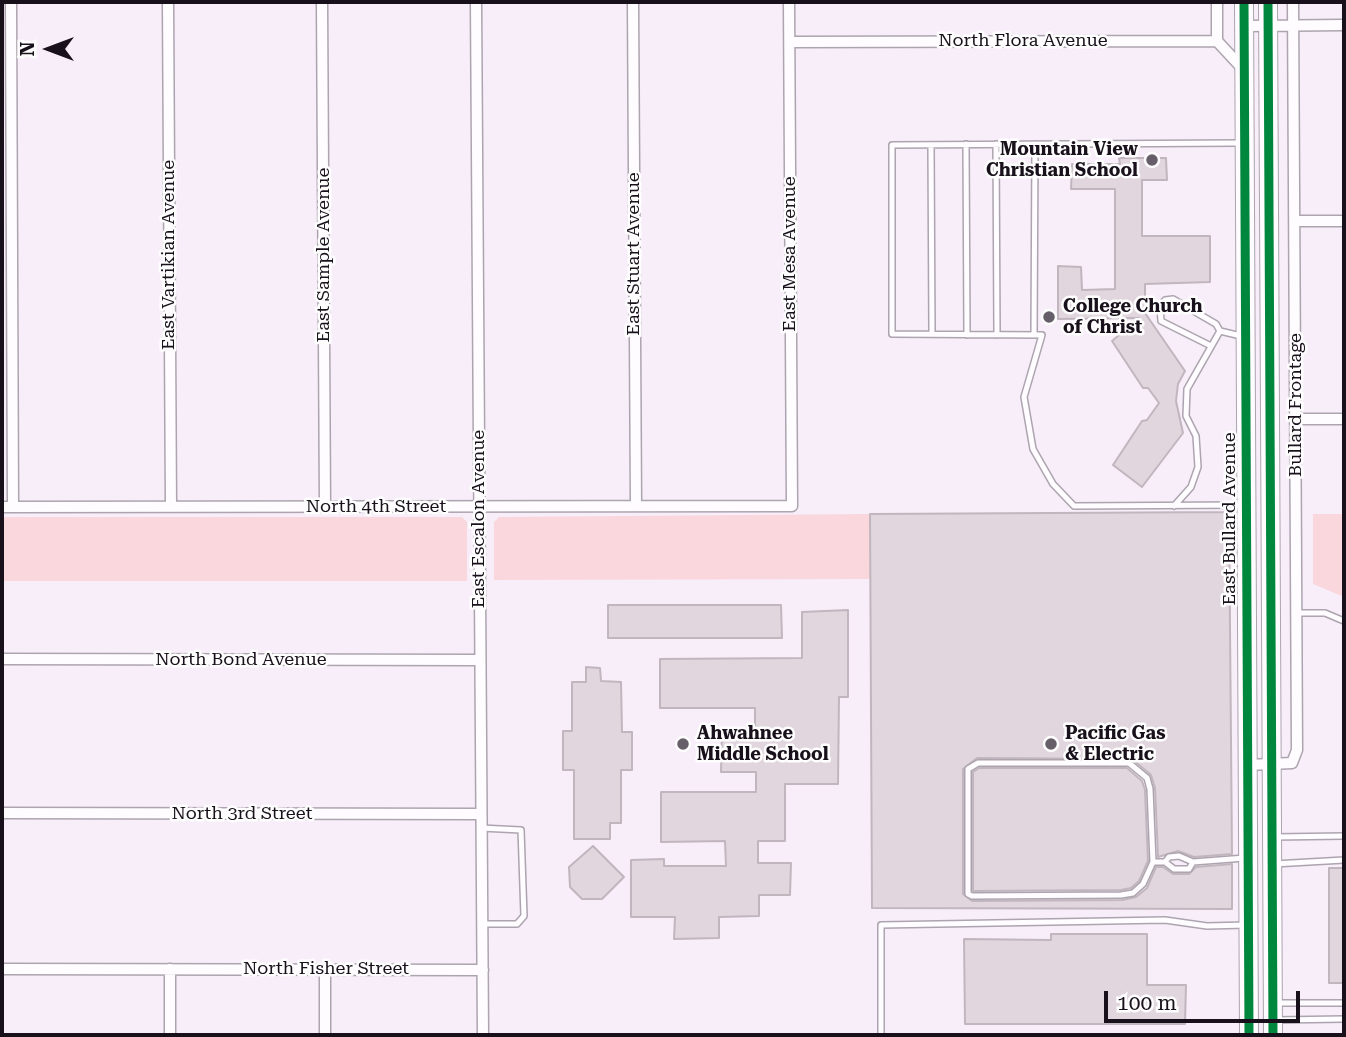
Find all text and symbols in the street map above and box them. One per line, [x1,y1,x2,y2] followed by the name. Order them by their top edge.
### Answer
[14,14,84,84] north arrow
[938,30,1108,52] street label: North Flora Avenue
[16,42,39,56] text: N
[986,139,1138,182] place label: Mountain View Christian School
[1144,152,1160,168] marker: Mountain View Christian School
[158,160,180,350] street label: East Vartikian Avenue
[313,168,335,342] street label: East Sample Avenue
[623,172,645,336] street label: East Stuart Avenue
[779,176,801,332] street label: East Mesa Avenue
[1063,296,1203,338] place label: College Church of Christ
[1041,309,1057,325] marker: College Church of Christ
[1285,333,1307,477] street label: Bullard Frontage
[468,430,490,608] street label: East Escalon Avenue
[1219,432,1241,606] street label: East Bullard Avenue
[306,496,446,518] street label: North 4th Street
[155,649,327,671] street label: North Bond Avenue
[697,723,829,766] place label: Ahwahnee Middle School
[1065,723,1166,766] place label: Pacific Gas & Electric
[675,736,691,752] marker: Ahwahnee Middle School
[1043,736,1059,752] marker: Pacific Gas & Electric
[172,803,312,825] street label: North 3rd Street
[243,958,409,980] street label: North Fisher Street
[1108,978,1304,1022] scale bar
[1117,991,1177,1015] text: 100 m

